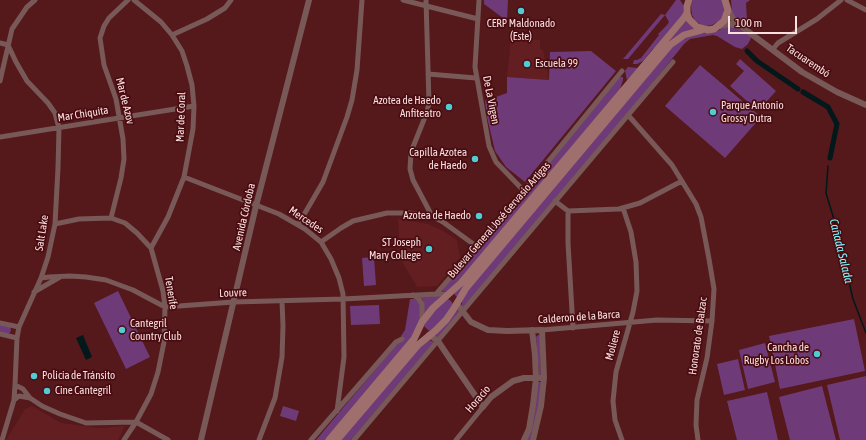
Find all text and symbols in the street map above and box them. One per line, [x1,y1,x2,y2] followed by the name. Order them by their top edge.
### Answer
[516,6,526,16] marker: CERP Maldonado (Este)
[730,8,799,34] scale bar
[735,16,762,30] text: 100 m
[487,17,555,43] place label: CERP Maldonado (Este)
[783,41,833,81] street label: Tacuarembó
[535,57,578,71] place label: Escuela 99
[522,59,532,69] marker: Escuela 99
[480,75,502,125] street label: De La Virgen
[113,76,137,126] street label: Mar de Azov
[174,92,188,142] street label: Mar de Coral
[373,94,441,120] place label: Azotea de Haedo Anfiteatro
[721,99,784,125] place label: Parque Antonio Grossy Dutra
[444,102,454,112] marker: Azotea de Haedo Anfiteatro
[57,103,109,125] street label: Mar Chiquita
[708,107,718,117] marker: Parque Antonio Grossy Dutra
[409,146,467,172] place label: Capilla Azotea de Haedo
[470,154,480,164] marker: Capilla Azotea de Haedo
[445,159,553,281] street label: Bulevar General José Gervasio Artigas
[230,182,258,252] street label: Avenida Córdoba
[286,204,326,236] street label: Mercedes
[403,209,471,223] place label: Azotea de Haedo
[474,211,484,221] marker: Azotea de Haedo
[33,214,51,252] street label: Salt Lake
[826,217,856,285] water label: Cañada Salada
[369,236,421,262] place label: ST Joseph Mary College
[424,244,434,254] marker: ST Joseph Mary College
[162,276,180,310] street label: Tenerife
[219,286,247,300] street label: Louvre
[686,296,710,376] street label: Honorato de Balzac
[537,308,621,326] street label: Calderon de la Barca
[130,317,182,343] place label: Cantegril Country Club
[117,325,127,335] marker: Cantegril Country Club
[603,328,623,362] street label: Moliere
[744,341,809,367] place label: Cancha de Rugby Los Lobos
[812,349,822,359] marker: Cancha de Rugby Los Lobos
[42,369,115,383] place label: Policia de Tránsito
[29,371,39,381] marker: Policia de Tránsito
[463,383,493,415] street label: Horacio
[55,384,111,398] place label: Cine Cantegril
[42,386,52,396] marker: Cine Cantegril

